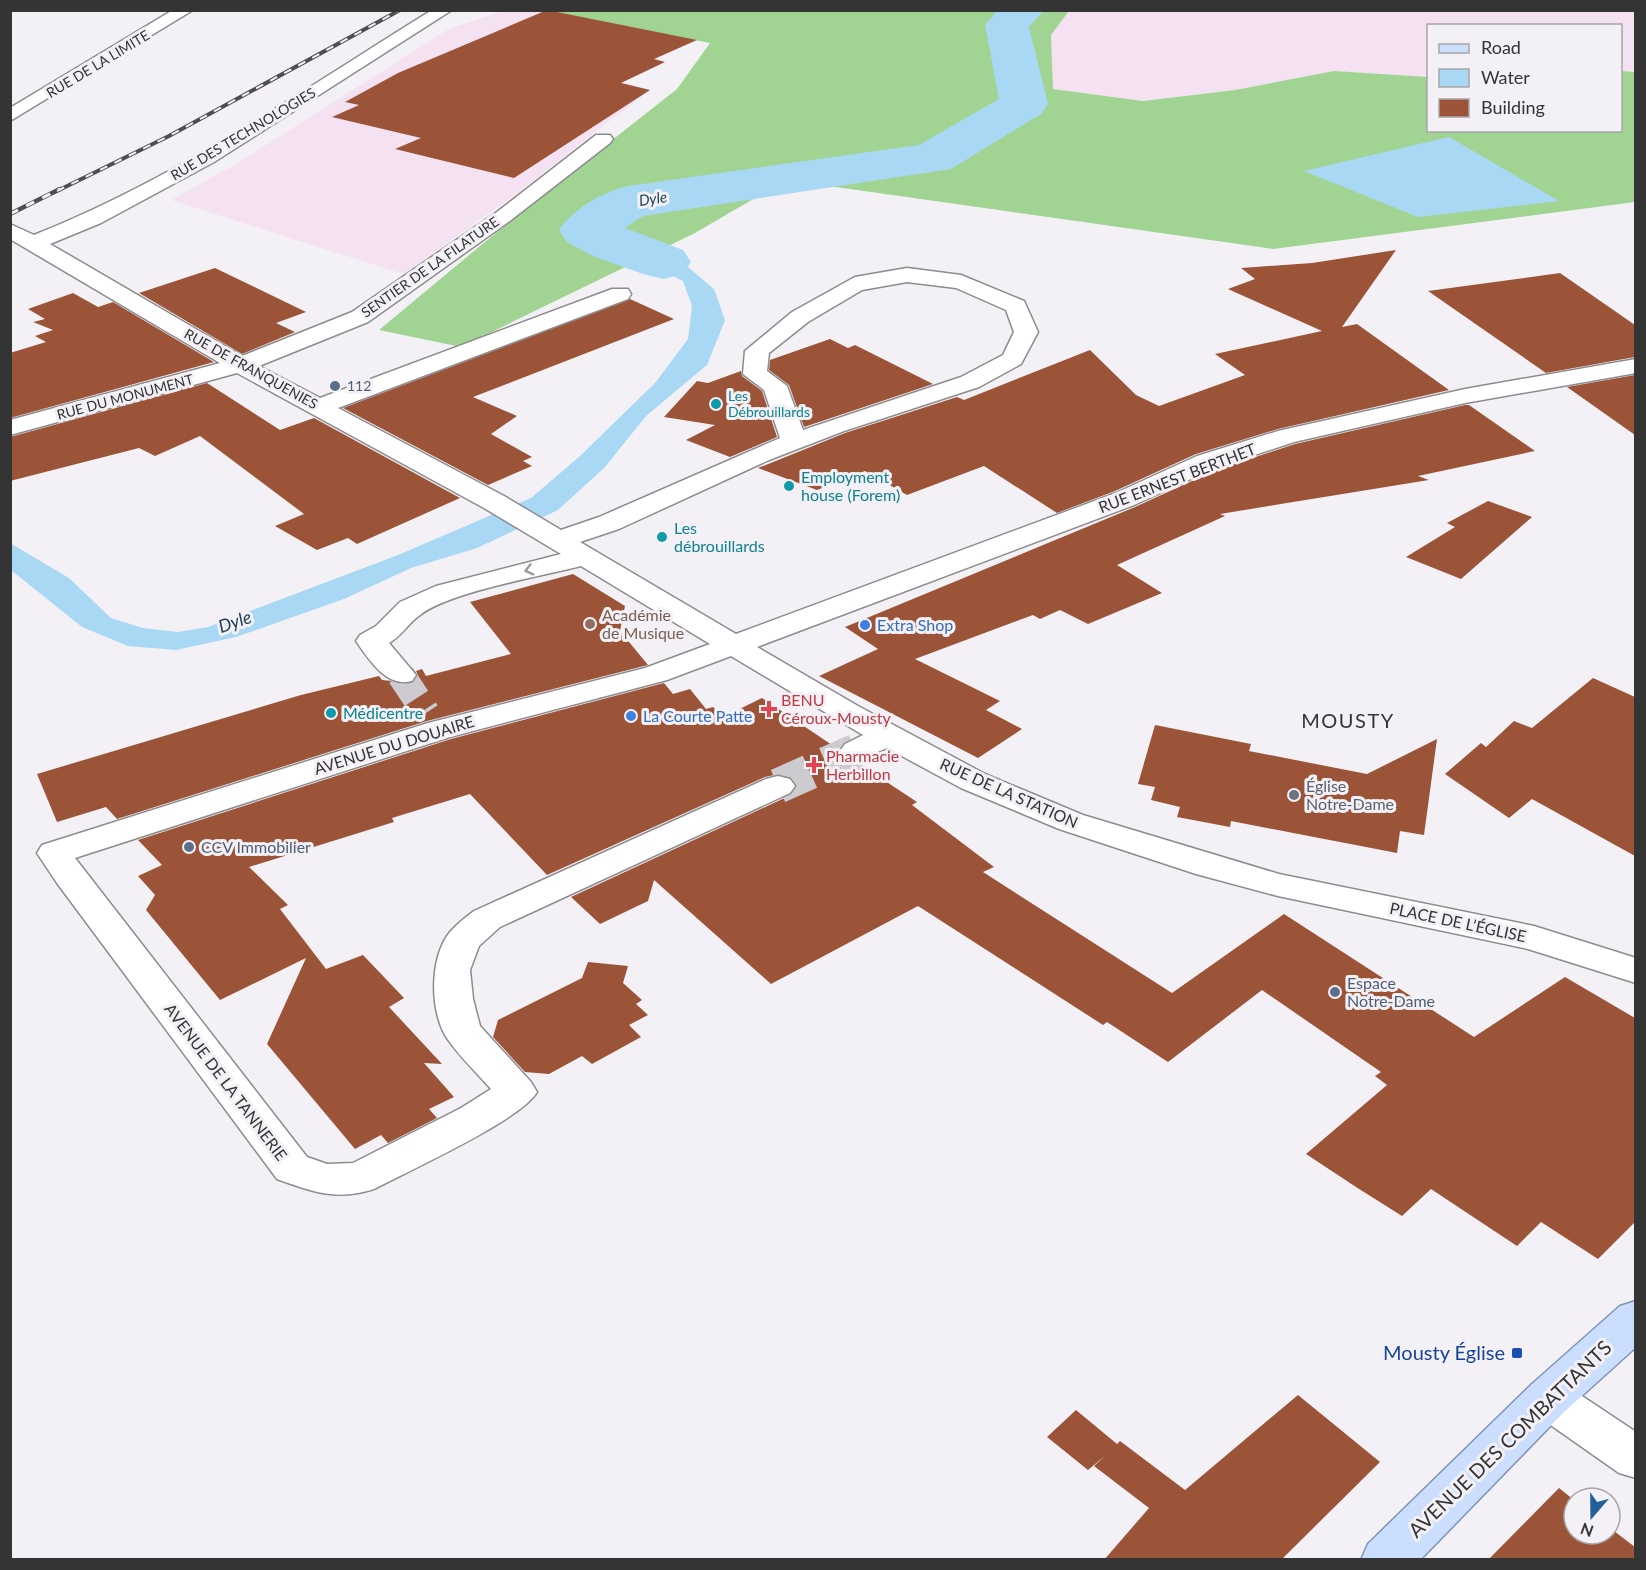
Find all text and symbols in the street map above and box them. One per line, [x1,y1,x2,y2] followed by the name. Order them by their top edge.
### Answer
[1427,24,1622,132] legend
[43,26,152,101] street label: RUE DE LA LIMITE
[1481,36,1521,58] text: Road
[1481,66,1530,88] text: Water
[167,84,318,184] street label: RUE DES TECHNOLOGIES
[1481,96,1545,118] text: Building
[638,187,668,209] water label: Dyle
[358,213,502,321] street label: SENTIER DE LA FILATURE
[182,325,321,412] street label: RUE DE FRANQUENIES
[55,370,196,423] street label: RUE DU MONUMENT
[347,377,371,394] place label: 112
[328,379,342,393] marker: 112
[728,387,810,420] place label: Les Débrouillards
[709,397,723,411] marker: Les Débrouillards
[1095,439,1259,516] street label: RUE ERNEST BERTHET
[801,467,900,504] place label: Employment house (Forem)
[782,479,796,493] marker: Employment house (Forem)
[674,518,765,555] place label: Les débrouillards
[655,530,669,544] marker: Les débrouillards
[524,563,534,576] one-way arrow
[215,605,254,637] water label: Dyle
[602,605,684,642] place label: Académie de Musique
[877,615,953,634] place label: Extra Shop
[583,617,597,631] marker: Académie de Musique
[858,618,872,632] marker: Extra Shop
[781,690,891,727] place label: BENU Céroux-Mousty
[762,702,776,716] marker: BENU Céroux-Mousty
[343,703,423,722] place label: Médicentre
[324,706,338,720] marker: Médicentre
[643,706,752,725] place label: La Courte Patte
[1301,708,1395,732] district label: MOUSTY
[624,709,638,723] marker: La Courte Patte
[311,711,476,778] street label: AVENUE DU DOUAIRE
[826,746,899,783] place label: Pharmacie Herbillon
[937,754,1081,831] street label: RUE DE LA STATION
[807,758,821,772] marker: Pharmacie Herbillon
[1306,776,1394,813] place label: Église Notre-Dame
[1287,788,1301,802] marker: Église Notre-Dame
[201,837,311,856] place label: CCV Immobilier
[182,840,196,854] marker: CCV Immobilier
[1388,898,1528,945] street label: PLACE DE L’ÉGLISE
[1347,973,1435,1010] place label: Espace Notre-Dame
[1328,985,1342,999] marker: Espace Notre-Dame
[161,999,292,1164] street label: AVENUE DE LA TANNERIE
[1403,1336,1617,1542] street label: AVENUE DES COMBATTANTS
[1383,1340,1505,1364] place label: Mousty Église
[1510,1346,1524,1360] marker: Mousty Église
[1562,1486,1622,1546] north arrow

